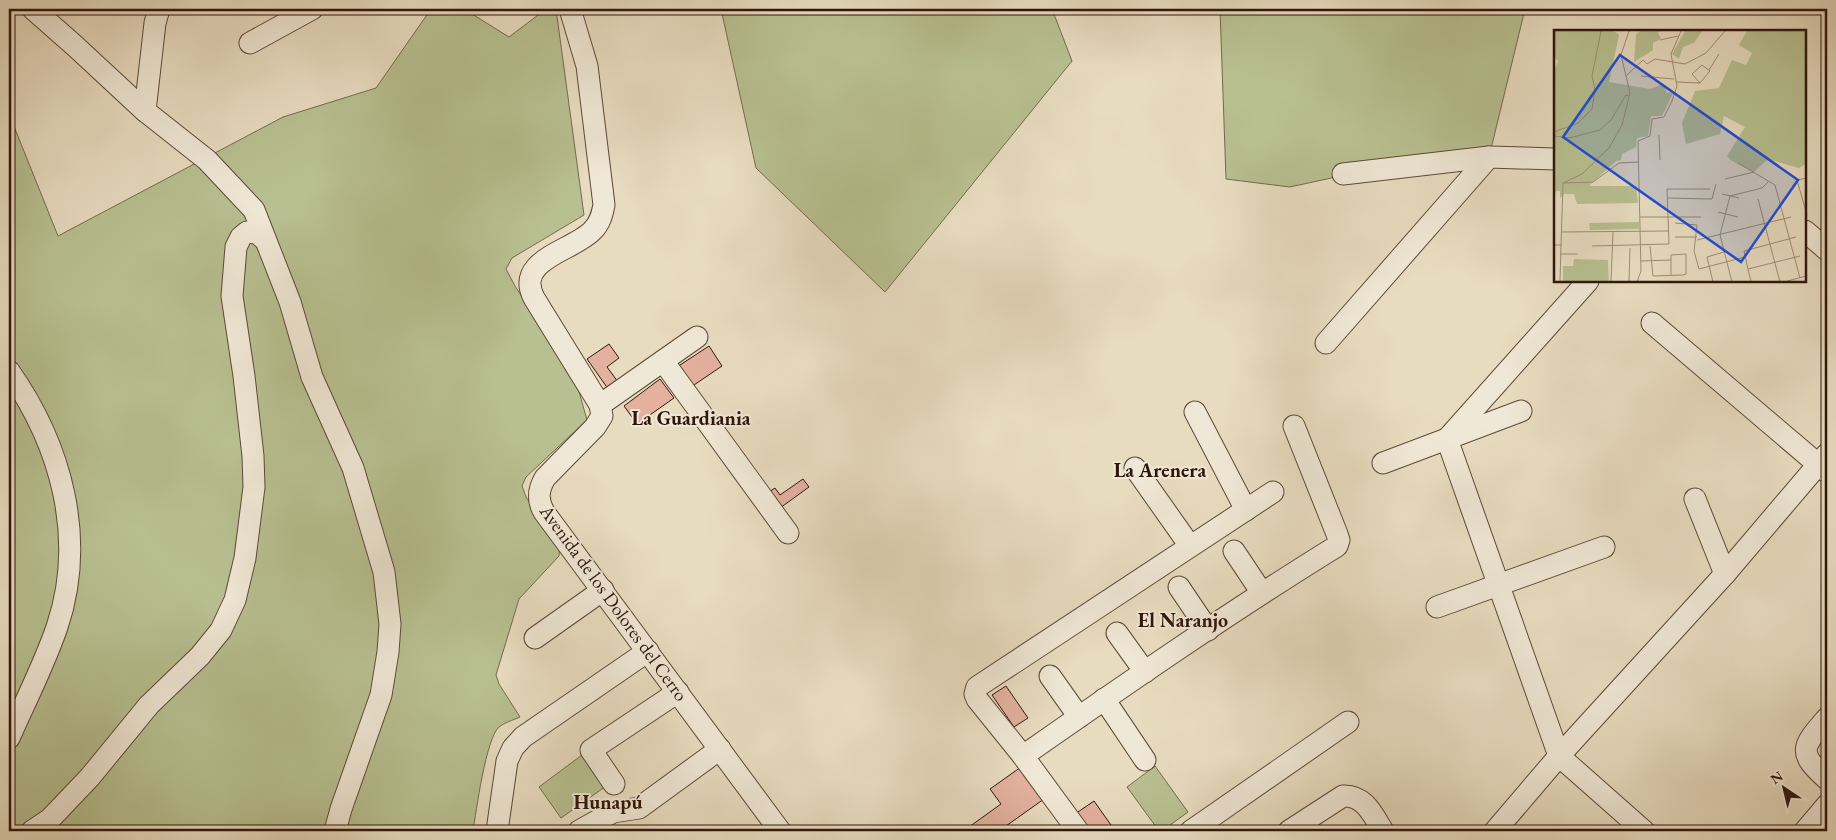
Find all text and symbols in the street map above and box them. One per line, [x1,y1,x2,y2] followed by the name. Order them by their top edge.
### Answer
[1554,30,1806,282] inset map
[631,405,751,431] district label: La Guardiania
[1114,457,1207,483] district label: La Arenera
[534,499,694,706] street label: Avenida de los Dolores del Cerro
[1138,607,1228,633] district label: El Naranjo
[1758,762,1808,812] north arrow
[1767,766,1787,788] text: N
[574,789,642,815] district label: Hunapú

